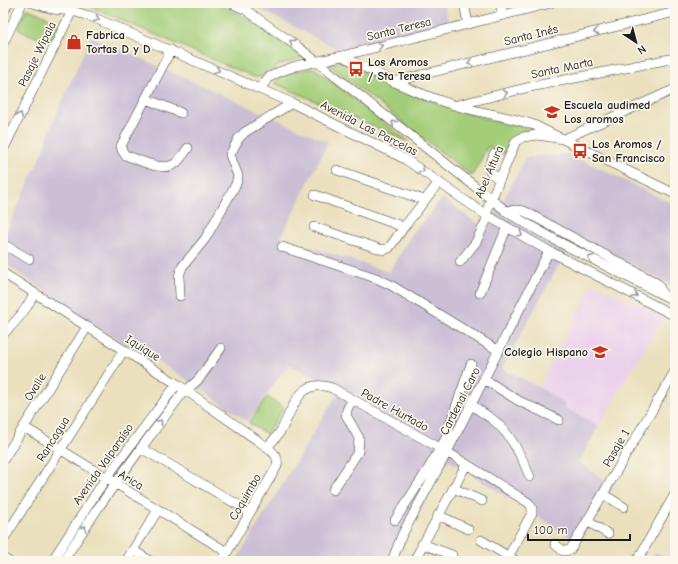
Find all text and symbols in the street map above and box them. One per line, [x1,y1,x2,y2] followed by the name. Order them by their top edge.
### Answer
[365,14,433,44] street label: Santa Teresa
[94,15,101,23] one-way arrow
[15,19,59,89] street label: Pasaje Wipala
[503,22,559,48] street label: Santa Inés
[616,22,656,62] north arrow
[593,27,600,35] one-way arrow
[86,28,150,56] place label: Fabrica Tortas D y D
[65,33,83,51] shop icon: Fabrica Tortas D y D
[290,40,297,47] one-way arrow
[376,42,383,51] one-way arrow
[635,42,648,57] text: N
[368,55,431,83] place label: Los Aromos / Sta Teresa
[530,55,594,81] street label: Santa Marta
[467,58,474,67] one-way arrow
[347,60,365,78] bus stop icon: Los Aromos / Sta Teresa
[213,66,220,74] one-way arrow
[502,89,509,97] one-way arrow
[318,97,420,159] street label: Avenida Las Parcelas
[564,98,650,126] place label: Escuela audimed Los aromos
[543,103,561,121] school or university icon: Escuela audimed Los aromos
[15,112,23,119] one-way arrow
[392,121,399,128] one-way arrow
[592,137,665,165] place label: Los Aromos / San Francisco
[571,142,589,160] bus stop icon: Los Aromos / San Francisco
[472,144,506,200] street label: Abel Altura
[417,165,424,172] one-way arrow
[516,230,523,237] one-way arrow
[587,255,595,263] one-way arrow
[631,290,638,298] one-way arrow
[123,332,163,364] street label: Iquique
[591,343,609,361] school or university icon: Colegio Hispano
[504,345,588,359] place label: Colegio Hispano
[437,365,483,437] street label: Cardenal Caro
[21,371,49,403] street label: Ovalle
[359,386,431,434] street label: Padre Hurtado
[34,414,72,464] street label: Rancagua
[155,420,162,427] one-way arrow
[70,421,136,507] street label: Avenida Valparaíso
[600,426,632,469] street label: Pasaje 1
[116,467,146,493] street label: Arica
[226,471,264,523] street label: Coquimbo
[528,516,630,542] scale bar
[534,523,567,537] text: 100 m
[80,526,87,533] one-way arrow

